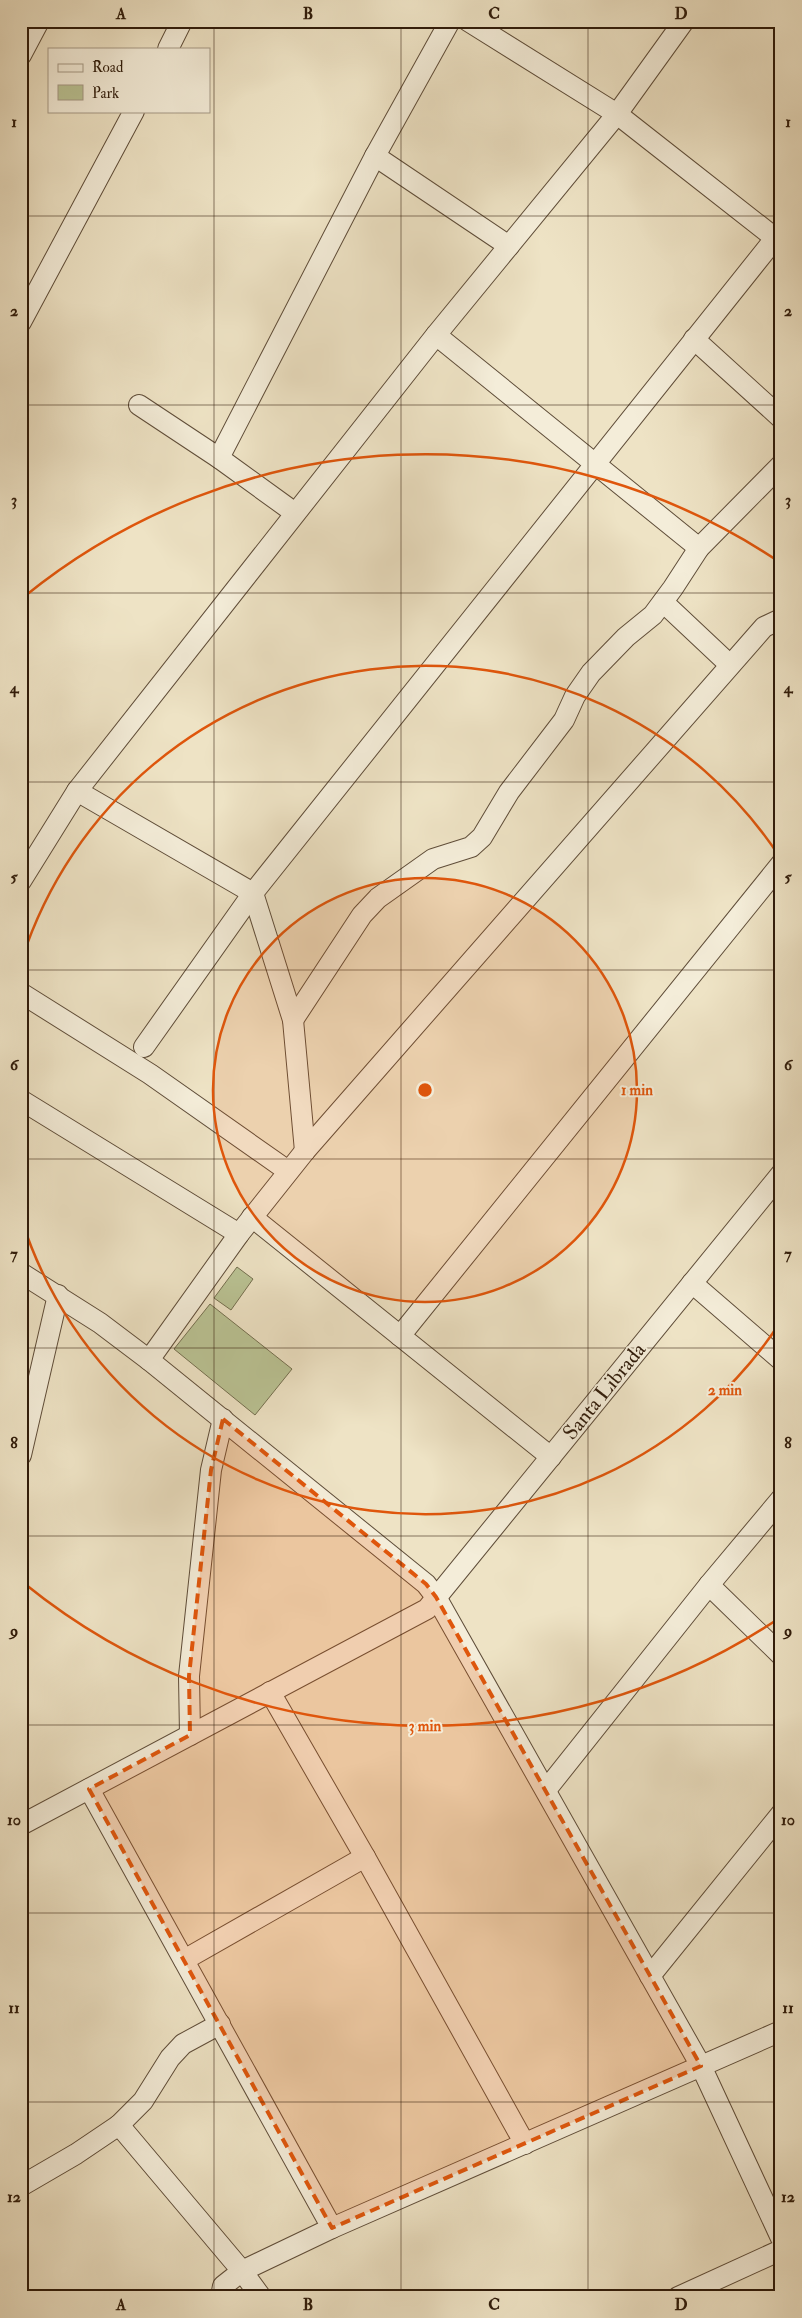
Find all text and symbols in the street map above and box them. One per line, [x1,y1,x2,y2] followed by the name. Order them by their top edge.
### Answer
[115,4,127,24] text: A
[303,4,313,24] text: B
[488,4,500,24] text: C
[674,4,688,24] text: D
[48,48,210,112] legend
[92,58,124,77] text: Road
[92,84,119,103] text: Park
[11,112,17,132] text: 1
[785,112,791,132] text: 1
[10,301,18,321] text: 2
[784,301,792,321] text: 2
[11,490,17,510] text: 3
[785,490,791,510] text: 3
[9,678,20,698] text: 4
[783,678,794,698] text: 4
[10,867,18,887] text: 5
[784,867,792,887] text: 5
[10,1055,20,1075] text: 6
[784,1055,794,1075] text: 6
[416,1081,434,1099] centre of rings
[621,1081,653,1100] text: 1 min
[10,1244,18,1264] text: 7
[784,1244,792,1264] text: 7
[557,1337,652,1445] street label: Santa Librada
[708,1381,742,1400] text: 2 min
[10,1433,18,1453] text: 8
[784,1433,792,1453] text: 8
[8,1621,18,1641] text: 9
[782,1621,792,1641] text: 9
[409,1717,441,1736] text: 3 min
[7,1810,21,1830] text: 10
[781,1810,795,1830] text: 10
[8,1998,20,2018] text: 11
[782,1998,794,2018] text: 11
[7,2187,21,2207] text: 12
[781,2187,795,2207] text: 12
[115,2295,127,2315] text: A
[303,2295,313,2315] text: B
[488,2295,500,2315] text: C
[674,2295,688,2315] text: D

